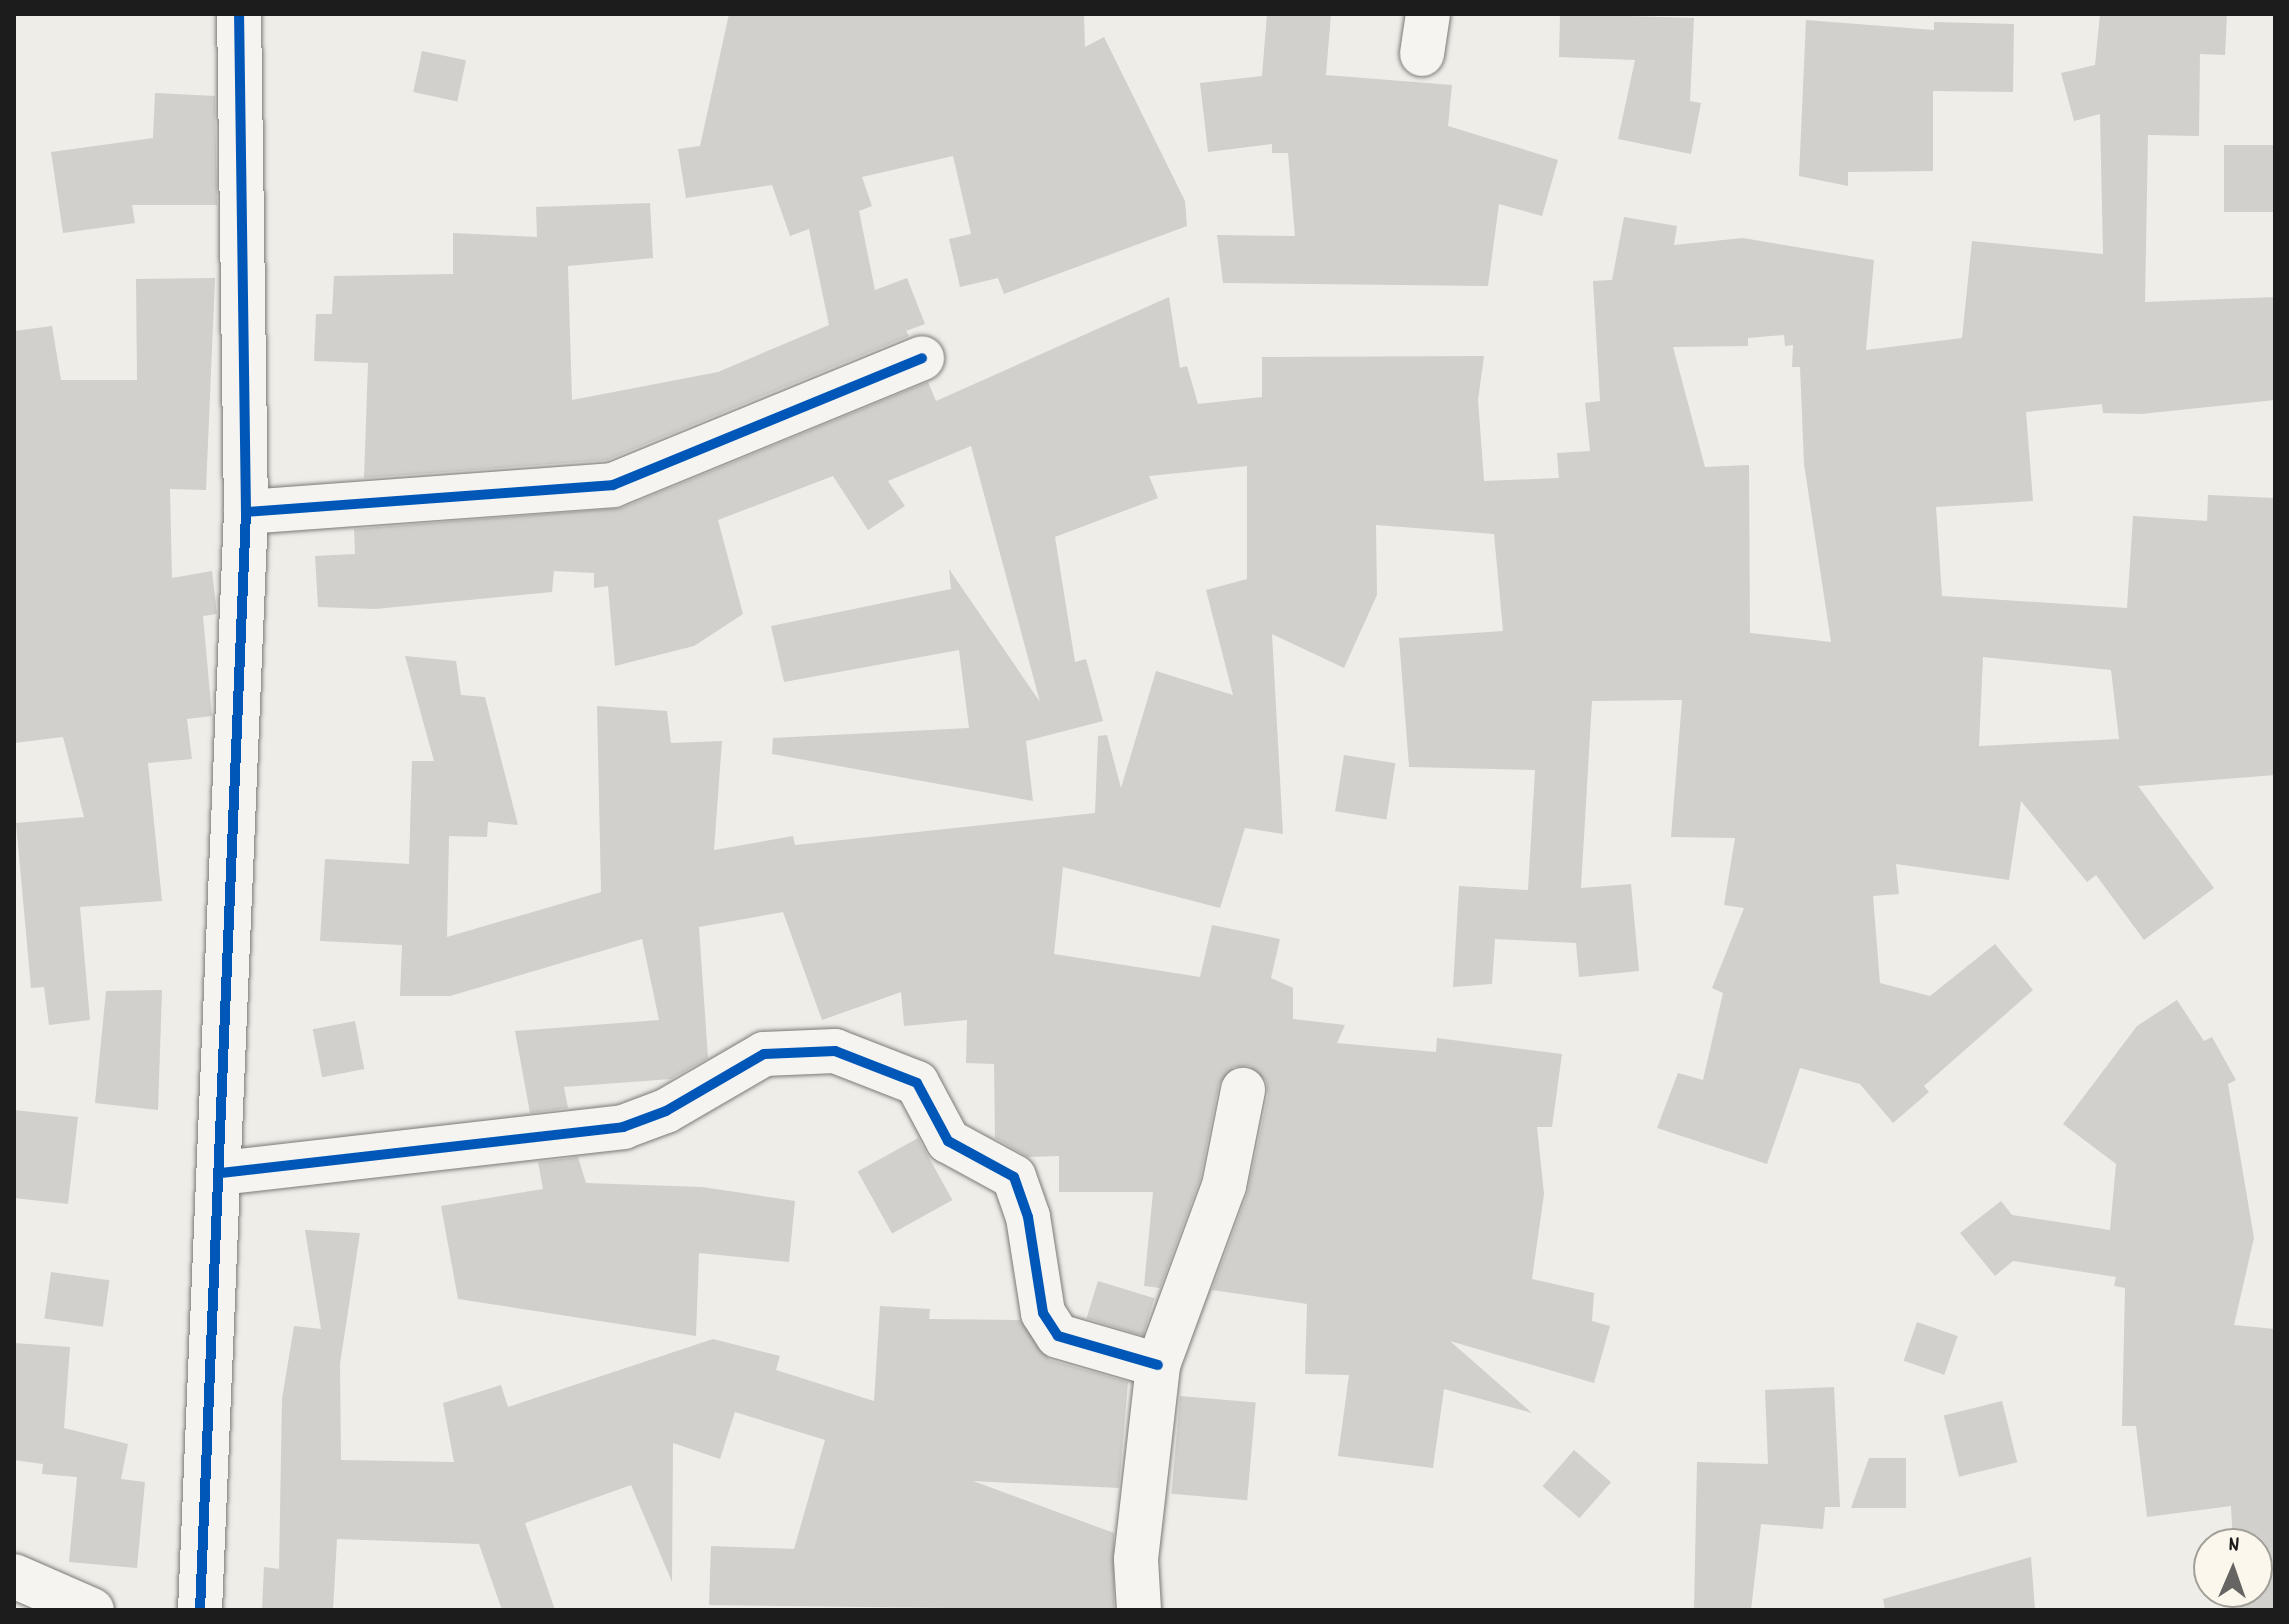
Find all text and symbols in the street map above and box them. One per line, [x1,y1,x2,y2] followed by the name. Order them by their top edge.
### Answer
[2193,1528,2273,1608] north arrow
[2228,1530,2240,1561] text: N

